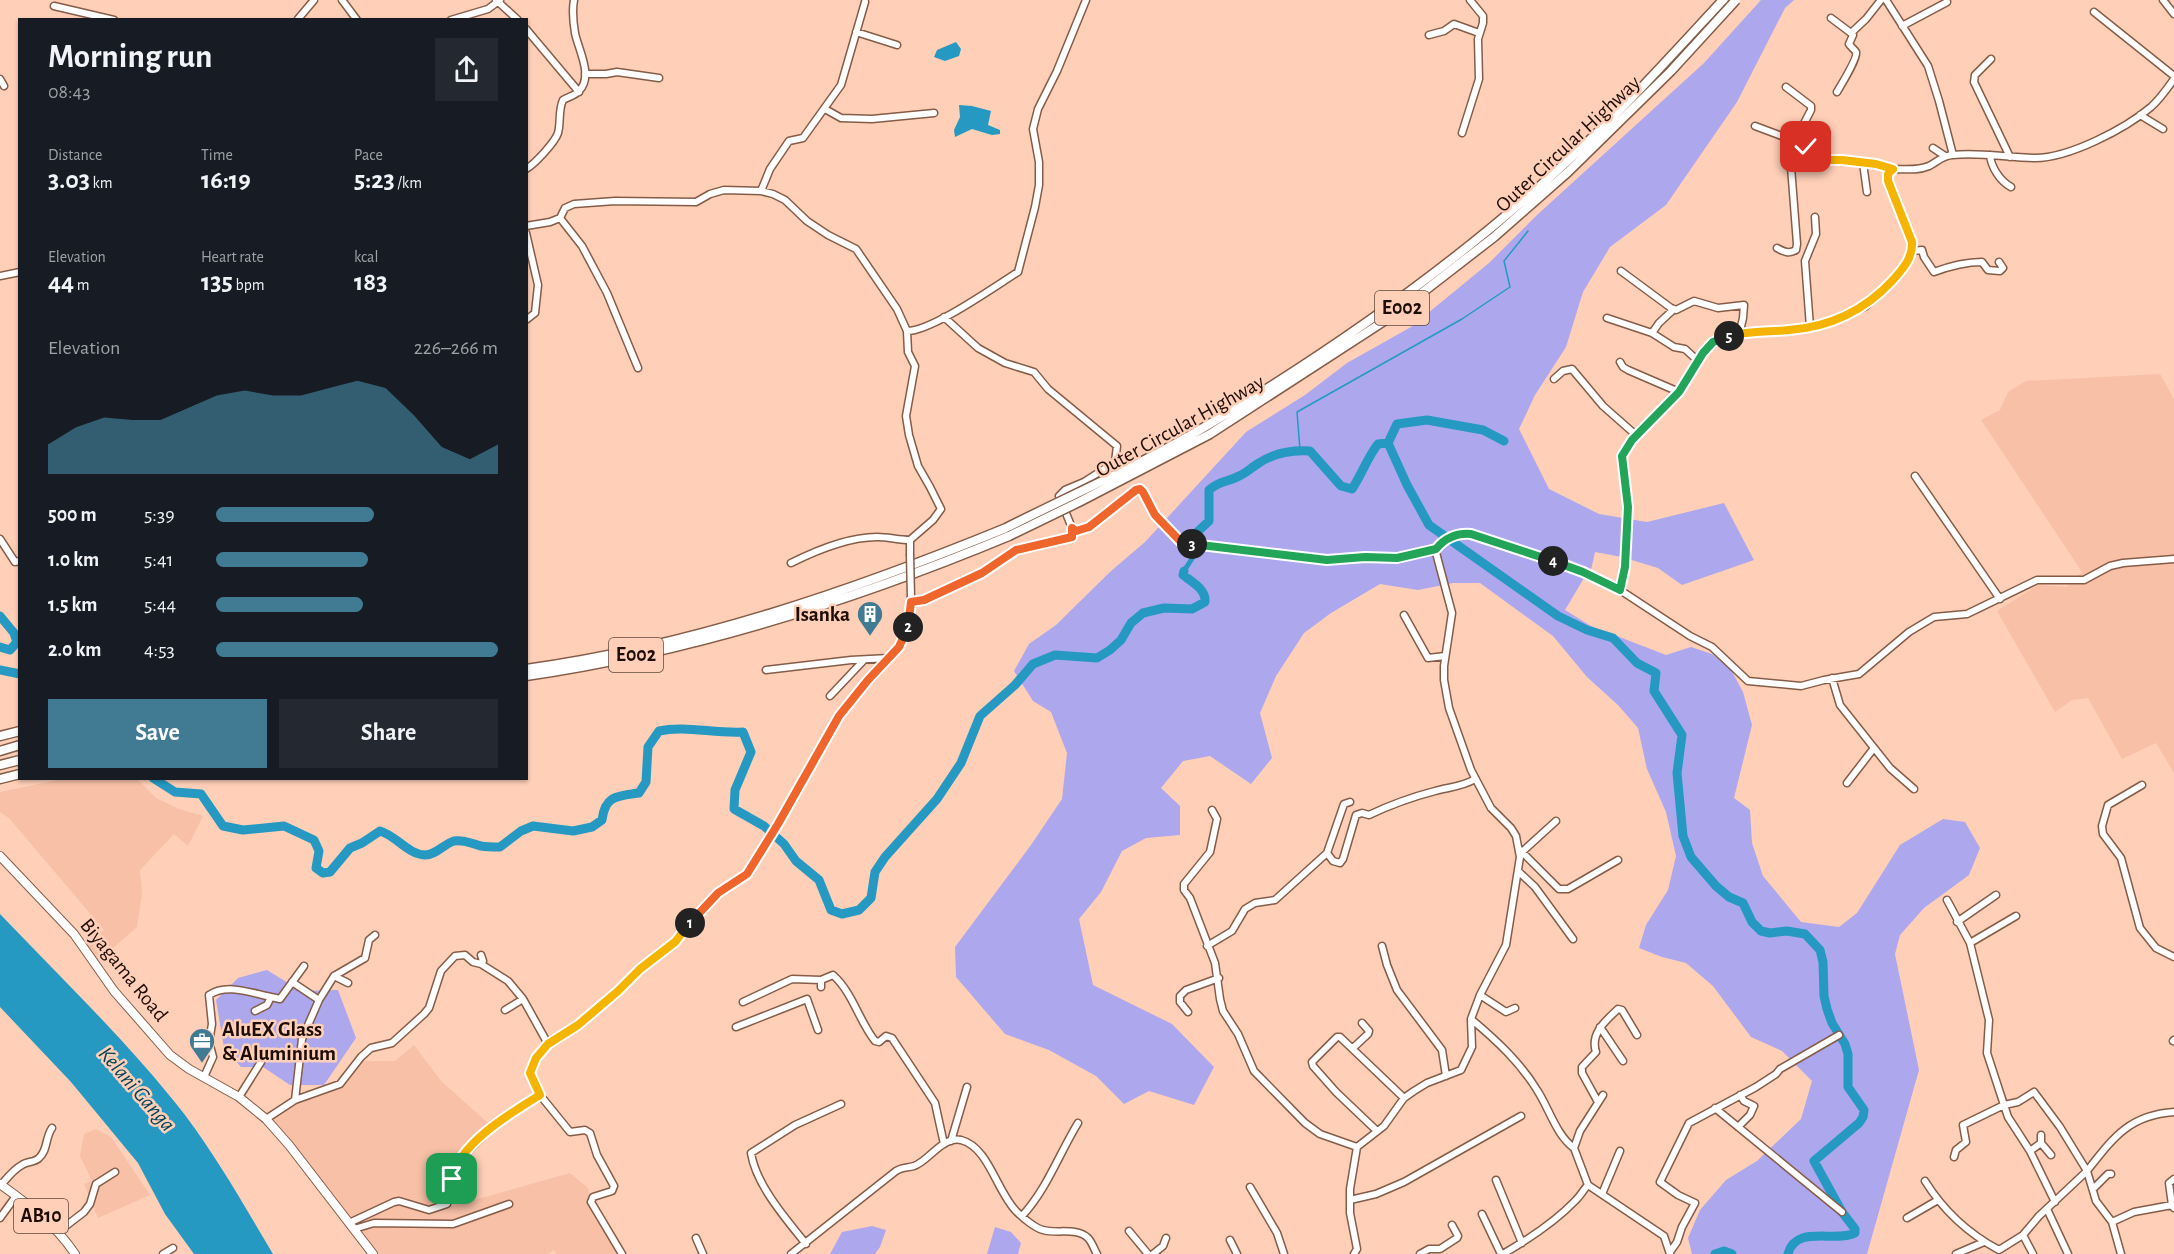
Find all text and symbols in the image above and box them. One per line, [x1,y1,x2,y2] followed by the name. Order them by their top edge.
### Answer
[435,38,498,101] button: share
[48,41,212,74] text: Morning run
[1492,72,1644,216] street label: Outer Circular Highway
[48,82,90,102] text: 08:43
[1780,121,1831,172] pin
[1789,130,1822,163] icon: check
[48,147,102,163] text: Distance
[201,147,233,163] text: Time
[354,147,383,163] text: Pace
[48,167,90,193] text: 3.03
[201,167,251,193] text: 16:19
[354,167,395,193] text: 5:23
[90,175,113,191] text: km
[395,175,422,191] text: /km
[48,249,106,265] text: Elevation
[201,249,264,265] text: Heart rate
[354,249,378,265] text: kcal
[48,269,74,295] text: 44
[201,269,233,295] text: 135
[354,269,387,295] text: 183
[74,277,90,293] text: m
[233,277,264,293] text: bpm
[1375,291,1429,325] road number: E002
[1714,321,1744,351] pin: 5
[1726,328,1732,344] text: 5
[48,338,120,358] text: Elevation
[414,338,498,358] text: 226–266 m
[1092,371,1268,481] street label: Outer Circular Highway
[48,505,97,525] text: 500 m
[144,505,175,525] text: 5:39
[1177,529,1207,559] pin: 3
[1189,536,1195,552] text: 3
[1538,546,1568,576] pin: 4
[48,550,99,570] text: 1.0 km
[144,550,173,570] text: 5:41
[1549,553,1557,569] text: 4
[48,595,97,615] text: 1.5 km
[144,595,176,615] text: 5:44
[855,599,885,637] building icon: Isanka
[795,604,850,625] place label: Isanka
[893,612,923,642] pin: 2
[904,619,912,635] text: 2
[609,638,663,672] road number: E002
[48,640,101,660] text: 2.0 km
[144,640,175,660] text: 4:53
[48,699,267,768] button: Save
[279,699,498,768] button: Share
[675,908,705,938] pin: 1
[76,914,172,1026] street label: Biyagama Road
[687,915,693,931] text: 1
[222,1019,336,1064] place label: AluEX Glass & Aluminium
[187,1026,217,1064] office icon: AluEX Glass & Aluminium
[95,1042,179,1136] water label: Kelani Ganga
[426,1153,477,1204] pin
[435,1162,468,1195] icon: arrive
[14,1199,68,1233] road number: AB10

